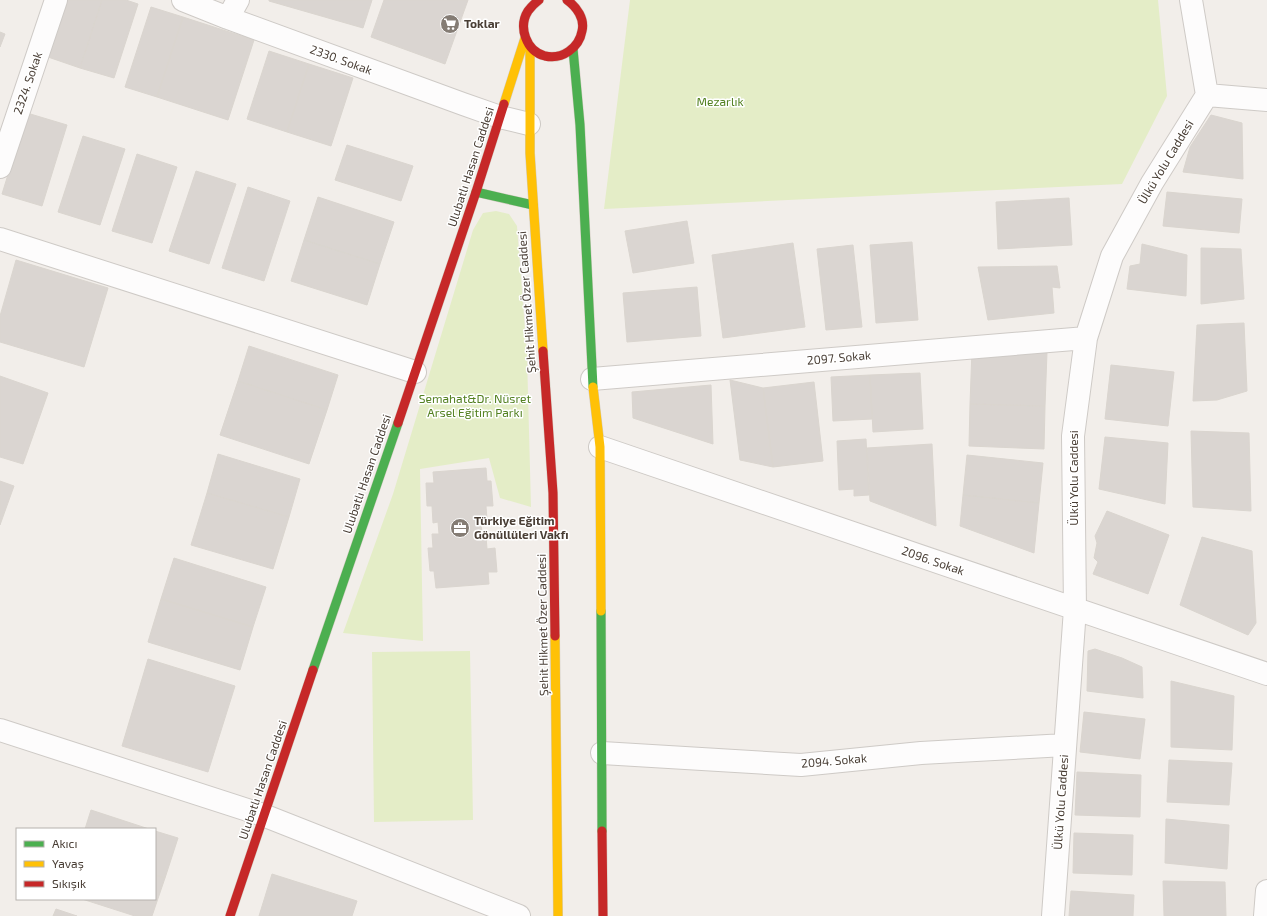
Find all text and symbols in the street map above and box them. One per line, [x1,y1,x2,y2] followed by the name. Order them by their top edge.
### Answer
[439,13,461,35] supermarket icon: Toklar
[464,16,500,30] place label: Toklar
[308,41,374,77] street label: 2330. Sokak
[10,50,44,116] street label: 2324. Sokak
[696,94,744,108] park label: Mezarlık
[444,105,496,228] street label: Ulubatlı Hasan Caddesi
[1135,117,1196,206] street label: Ülkü Yolu Caddesi
[514,231,540,373] street label: Şehit Hikmet Özer Caddesi
[806,347,872,367] street label: 2097. Sokak
[419,391,532,419] park label: Semahat&Dr. Nüsret Arsel Eğitim Parkı
[339,412,393,535] street label: Ulubatlı Hasan Caddesi
[1066,430,1080,526] street label: Ülkü Yolu Caddesi
[474,513,569,541] place label: Türkiye Eğitim Gönüllüleri Vakfı
[449,517,471,539] office icon: Türkiye Eğitim Gönüllüleri Vakfı
[900,543,967,577] street label: 2096. Sokak
[534,554,552,696] street label: Şehit Hikmet Özer Caddesi
[235,718,289,841] street label: Ulubatlı Hasan Caddesi
[800,750,867,770] street label: 2094. Sokak
[1050,754,1070,850] street label: Ülkü Yolu Caddesi
[16,828,156,900] legend
[52,836,77,850] text: Akıcı
[52,856,84,871] text: Yavaş
[52,876,86,891] text: Sıkışık

